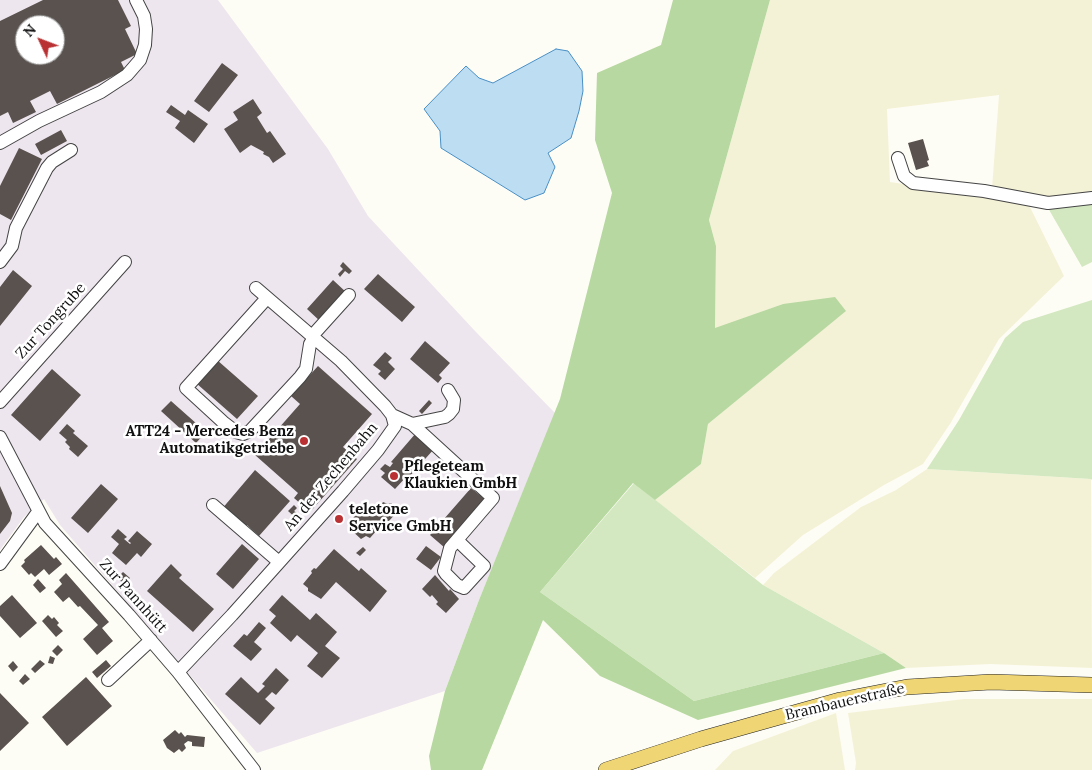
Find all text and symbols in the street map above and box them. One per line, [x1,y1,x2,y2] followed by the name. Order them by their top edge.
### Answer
[15,15,65,65] north arrow
[19,20,40,41] text: N
[12,279,90,363] street label: Zur Tongrube
[280,419,382,535] street label: An der Zechenbahn
[125,423,294,458] place label: ATT24 - Mercedes Benz Automatikgetriebe
[298,435,310,447] marker: ATT24 - Mercedes Benz Automatikgetriebe
[404,458,517,493] place label: Pflegeteam Klaukien GmbH
[388,470,400,482] marker: Pflegeteam Klaukien GmbH
[349,501,452,536] place label: teletone Service GmbH
[333,513,345,525] marker: teletone Service GmbH
[95,555,171,637] street label: Zur Pannhütt
[784,680,906,724] street label: Brambauerstraße

